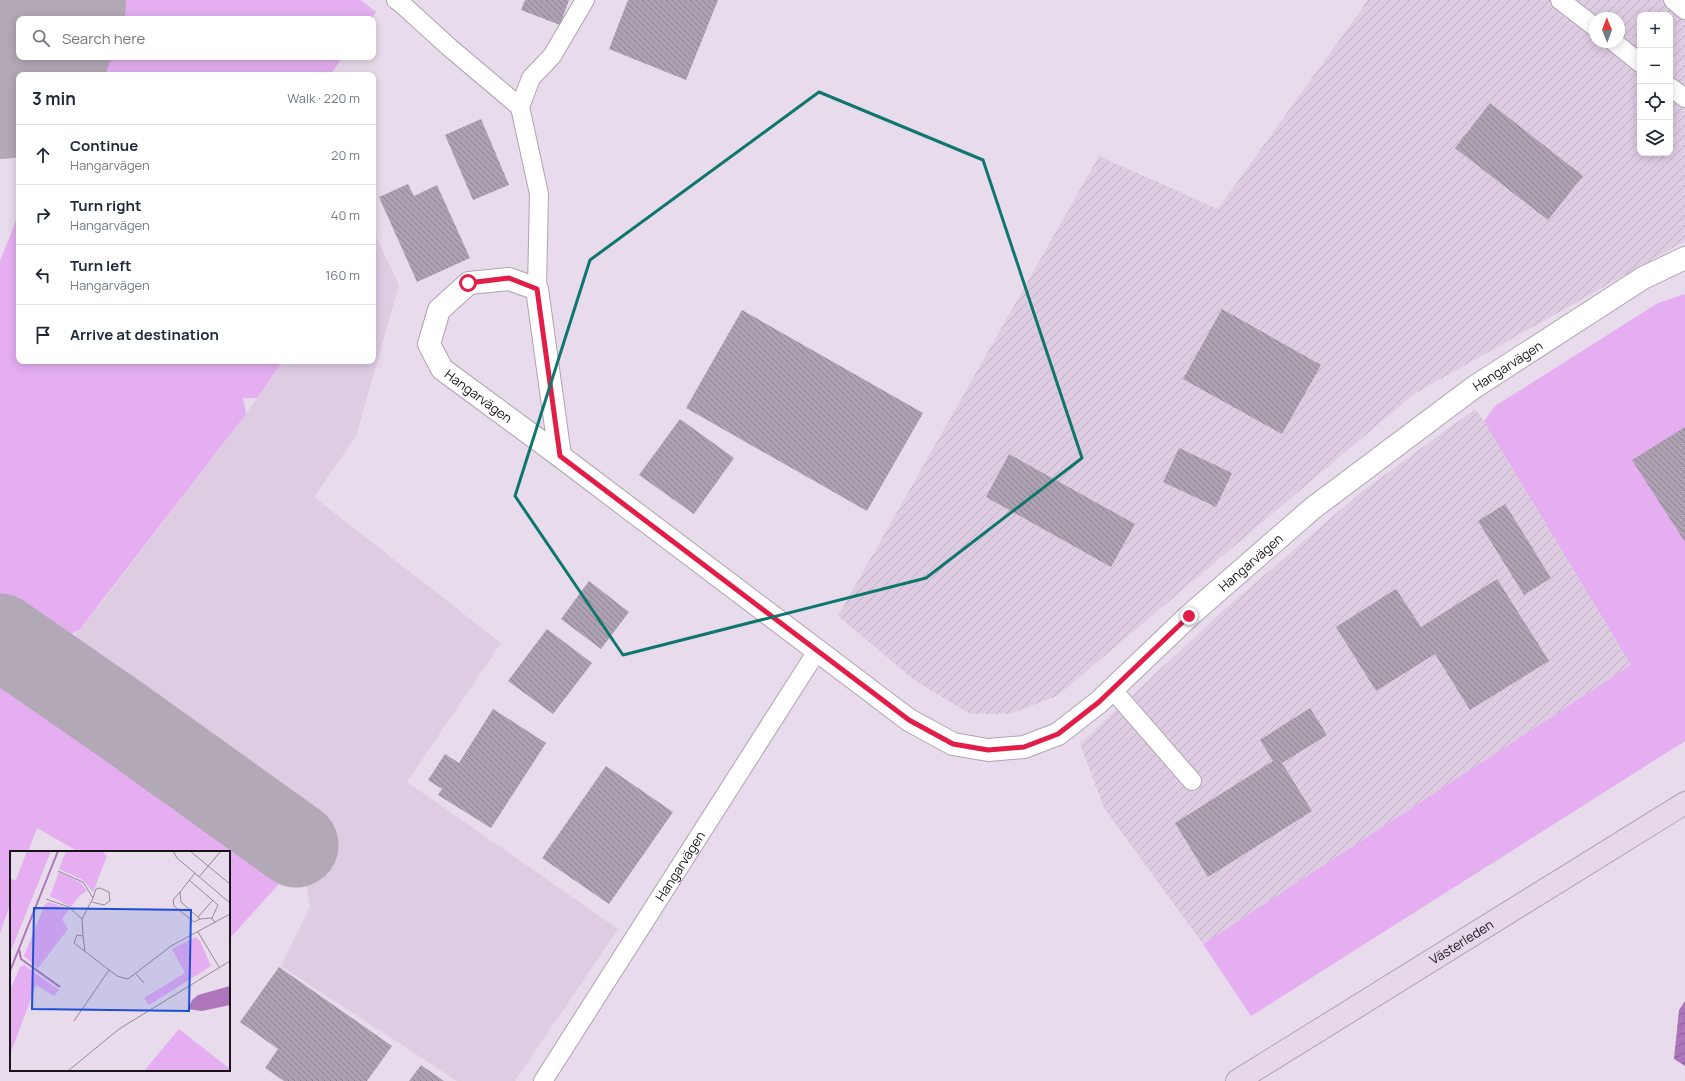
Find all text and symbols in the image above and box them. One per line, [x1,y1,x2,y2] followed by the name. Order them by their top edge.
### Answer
[1589,12,1625,48] north arrow
[1637,12,1673,156] map controls
[1637,12,1673,48] button: +
[16,16,376,60] search box
[30,27,52,49] icon: search
[62,28,145,49] text: Search here
[1637,48,1673,84] button: −
[1637,84,1673,120] button: locate
[32,87,76,110] text: 3 min
[287,89,360,107] text: Walk · 220 m
[1637,120,1673,156] button: layers
[70,135,138,156] text: Continue
[32,144,54,166] icon: ahead
[331,146,360,164] text: 20 m
[70,156,150,174] text: Hangarvägen
[70,195,141,216] text: Turn right
[32,204,54,226] icon: right
[331,206,360,224] text: 40 m
[70,216,150,234] text: Hangarvägen
[70,255,132,276] text: Turn left
[32,264,54,286] icon: left
[325,266,360,284] text: 160 m
[459,274,477,292] route start
[70,276,150,294] text: Hangarvägen
[32,324,54,346] icon: arrive
[70,324,219,345] text: Arrive at destination
[1469,336,1546,395] street label: Hangarvägen
[441,365,516,427] street label: Hangarvägen
[1215,529,1287,595] street label: Hangarvägen
[1180,607,1198,625] route end
[651,827,709,904] street label: Hangarvägen
[10,851,230,1071] inset map
[1426,915,1497,968] street label: Västerleden

